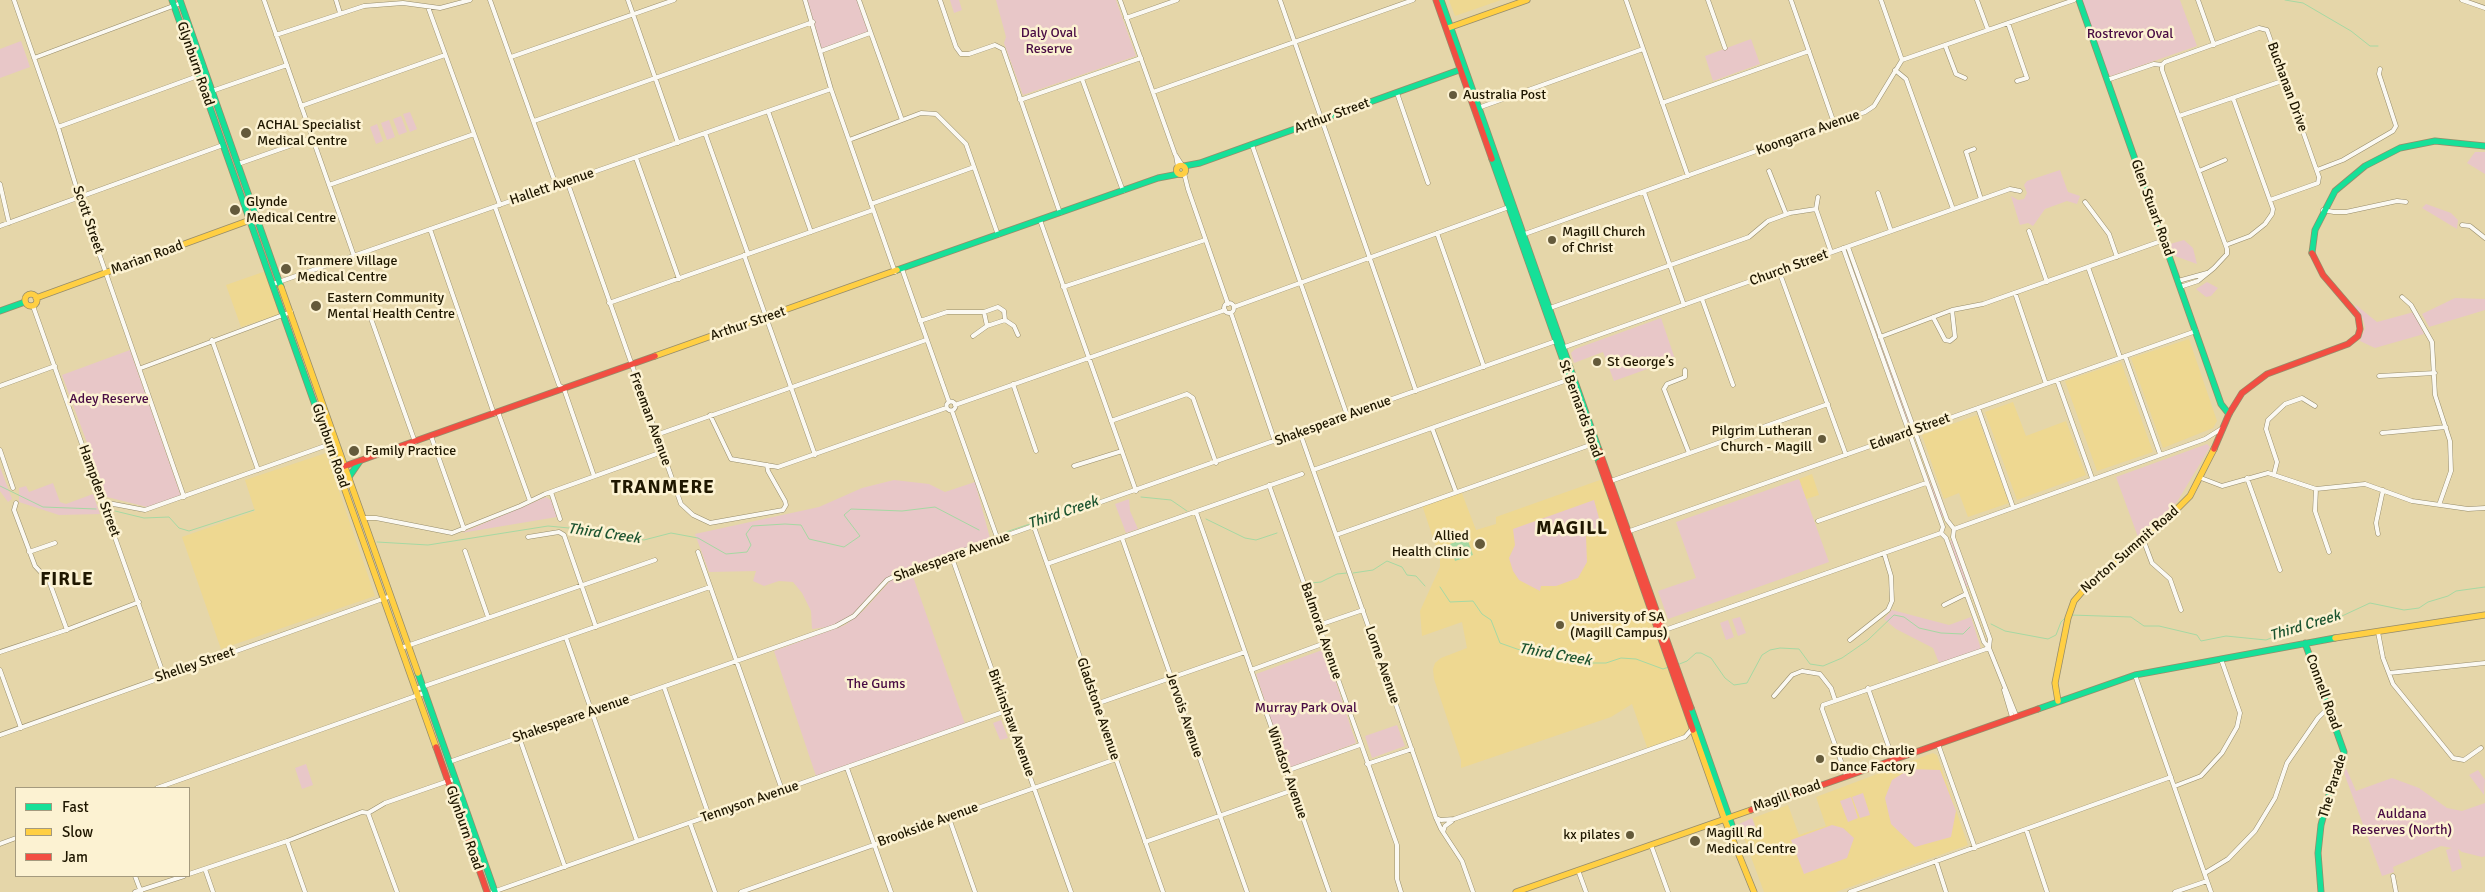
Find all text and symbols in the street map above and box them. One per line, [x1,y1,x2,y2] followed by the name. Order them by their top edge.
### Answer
[173,20,217,108] street label: Glynburn Road
[1021,25,1077,58] park label: Daly Oval Reserve
[2087,26,2173,42] park label: Rostrevor Oval
[2263,40,2311,134] street label: Buchanan Drive
[1463,87,1546,103] place label: Australia Post
[1447,89,1459,101] marker: Australia Post
[1292,95,1372,137] street label: Arthur Street
[1754,106,1862,160] street label: Koongarra Avenue
[257,117,361,150] place label: ACHAL Specialist Medical Centre
[239,126,253,140] marker: ACHAL Specialist Medical Centre
[2127,157,2177,259] street label: Glen Stuart Road
[508,165,596,209] street label: Hallett Avenue
[69,184,107,256] street label: Scott Street
[246,194,336,226] place label: Glynde Medical Centre
[228,203,242,217] marker: Glynde Medical Centre
[1562,224,1645,256] place label: Magill Church of Christ
[1546,234,1558,246] marker: Magill Church of Christ
[109,237,185,279] street label: Marian Road
[1747,246,1831,290] street label: Church Street
[297,253,398,286] place label: Tranmere Village Medical Centre
[279,262,293,276] marker: Tranmere Village Medical Centre
[327,290,455,322] place label: Eastern Community Mental Health Centre
[309,299,323,313] marker: Eastern Community Mental Health Centre
[708,303,788,345] street label: Arthur Street
[1607,354,1674,370] place label: St George’s
[1591,356,1603,368] marker: St George’s
[1555,358,1605,460] street label: St Bernards Road
[625,370,675,468] street label: Freeman Avenue
[69,391,149,407] park label: Adey Reserve
[1272,392,1394,450] street label: Shakespeare Avenue
[308,402,352,490] street label: Glynburn Road
[1868,410,1952,454] street label: Edward Street
[1711,423,1812,456] place label: Pilgrim Lutheran Church - Magill
[1816,433,1828,445] marker: Pilgrim Lutheran Church - Magill
[75,443,123,539] street label: Hampden Street
[365,443,456,459] place label: Family Practice
[347,444,361,458] marker: Family Practice
[610,477,716,499] district label: TRANMERE
[1026,493,1100,533] water label: Third Creek
[2078,503,2182,597] street label: Norton Summit Road
[1535,518,1609,540] district label: MAGILL
[567,520,641,548] water label: Third Creek
[891,528,1013,586] street label: Shakespeare Avenue
[1392,528,1469,560] place label: Allied Health Clinic
[1473,537,1487,551] marker: Allied Health Clinic
[40,569,94,591] district label: FIRLE
[1297,580,1345,682] street label: Balmoral Avenue
[2267,607,2343,645] water label: Third Creek
[1570,609,1668,642] place label: University of SA (Magill Campus)
[1554,619,1566,631] marker: University of SA (Magill Campus)
[1361,624,1403,706] street label: Lorne Avenue
[1517,640,1593,670] water label: Third Creek
[153,644,237,686] street label: Shelley Street
[2302,652,2344,732] street label: Connell Road
[1073,656,1123,762] street label: Gladstone Avenue
[984,667,1038,779] street label: Birkinshaw Avenue
[1162,670,1206,760] street label: Jervois Avenue
[847,676,905,692] park label: The Gums
[510,691,632,747] street label: Shakespeare Avenue
[1255,700,1357,716] park label: Murray Park Oval
[1263,725,1311,821] street label: Windsor Avenue
[1830,743,1915,776] place label: Studio Charlie Dance Factory
[2315,752,2351,820] street label: The Parade
[1814,753,1826,765] marker: Studio Charlie Dance Factory
[699,777,801,827] street label: Tennyson Avenue
[1751,777,1823,815] street label: Magill Road
[442,784,486,872] street label: Glynburn Road
[15,787,190,877] legend
[62,798,89,816] text: Fast
[875,799,981,851] street label: Brookside Avenue
[2352,806,2452,839] park label: Auldana Reserves (North)
[62,823,93,841] text: Slow
[1706,825,1796,858] place label: Magill Rd Medical Centre
[1563,827,1620,843] place label: kx pilates
[1624,829,1636,841] marker: kx pilates
[1688,834,1702,848] marker: Magill Rd Medical Centre
[62,848,88,866] text: Jam

